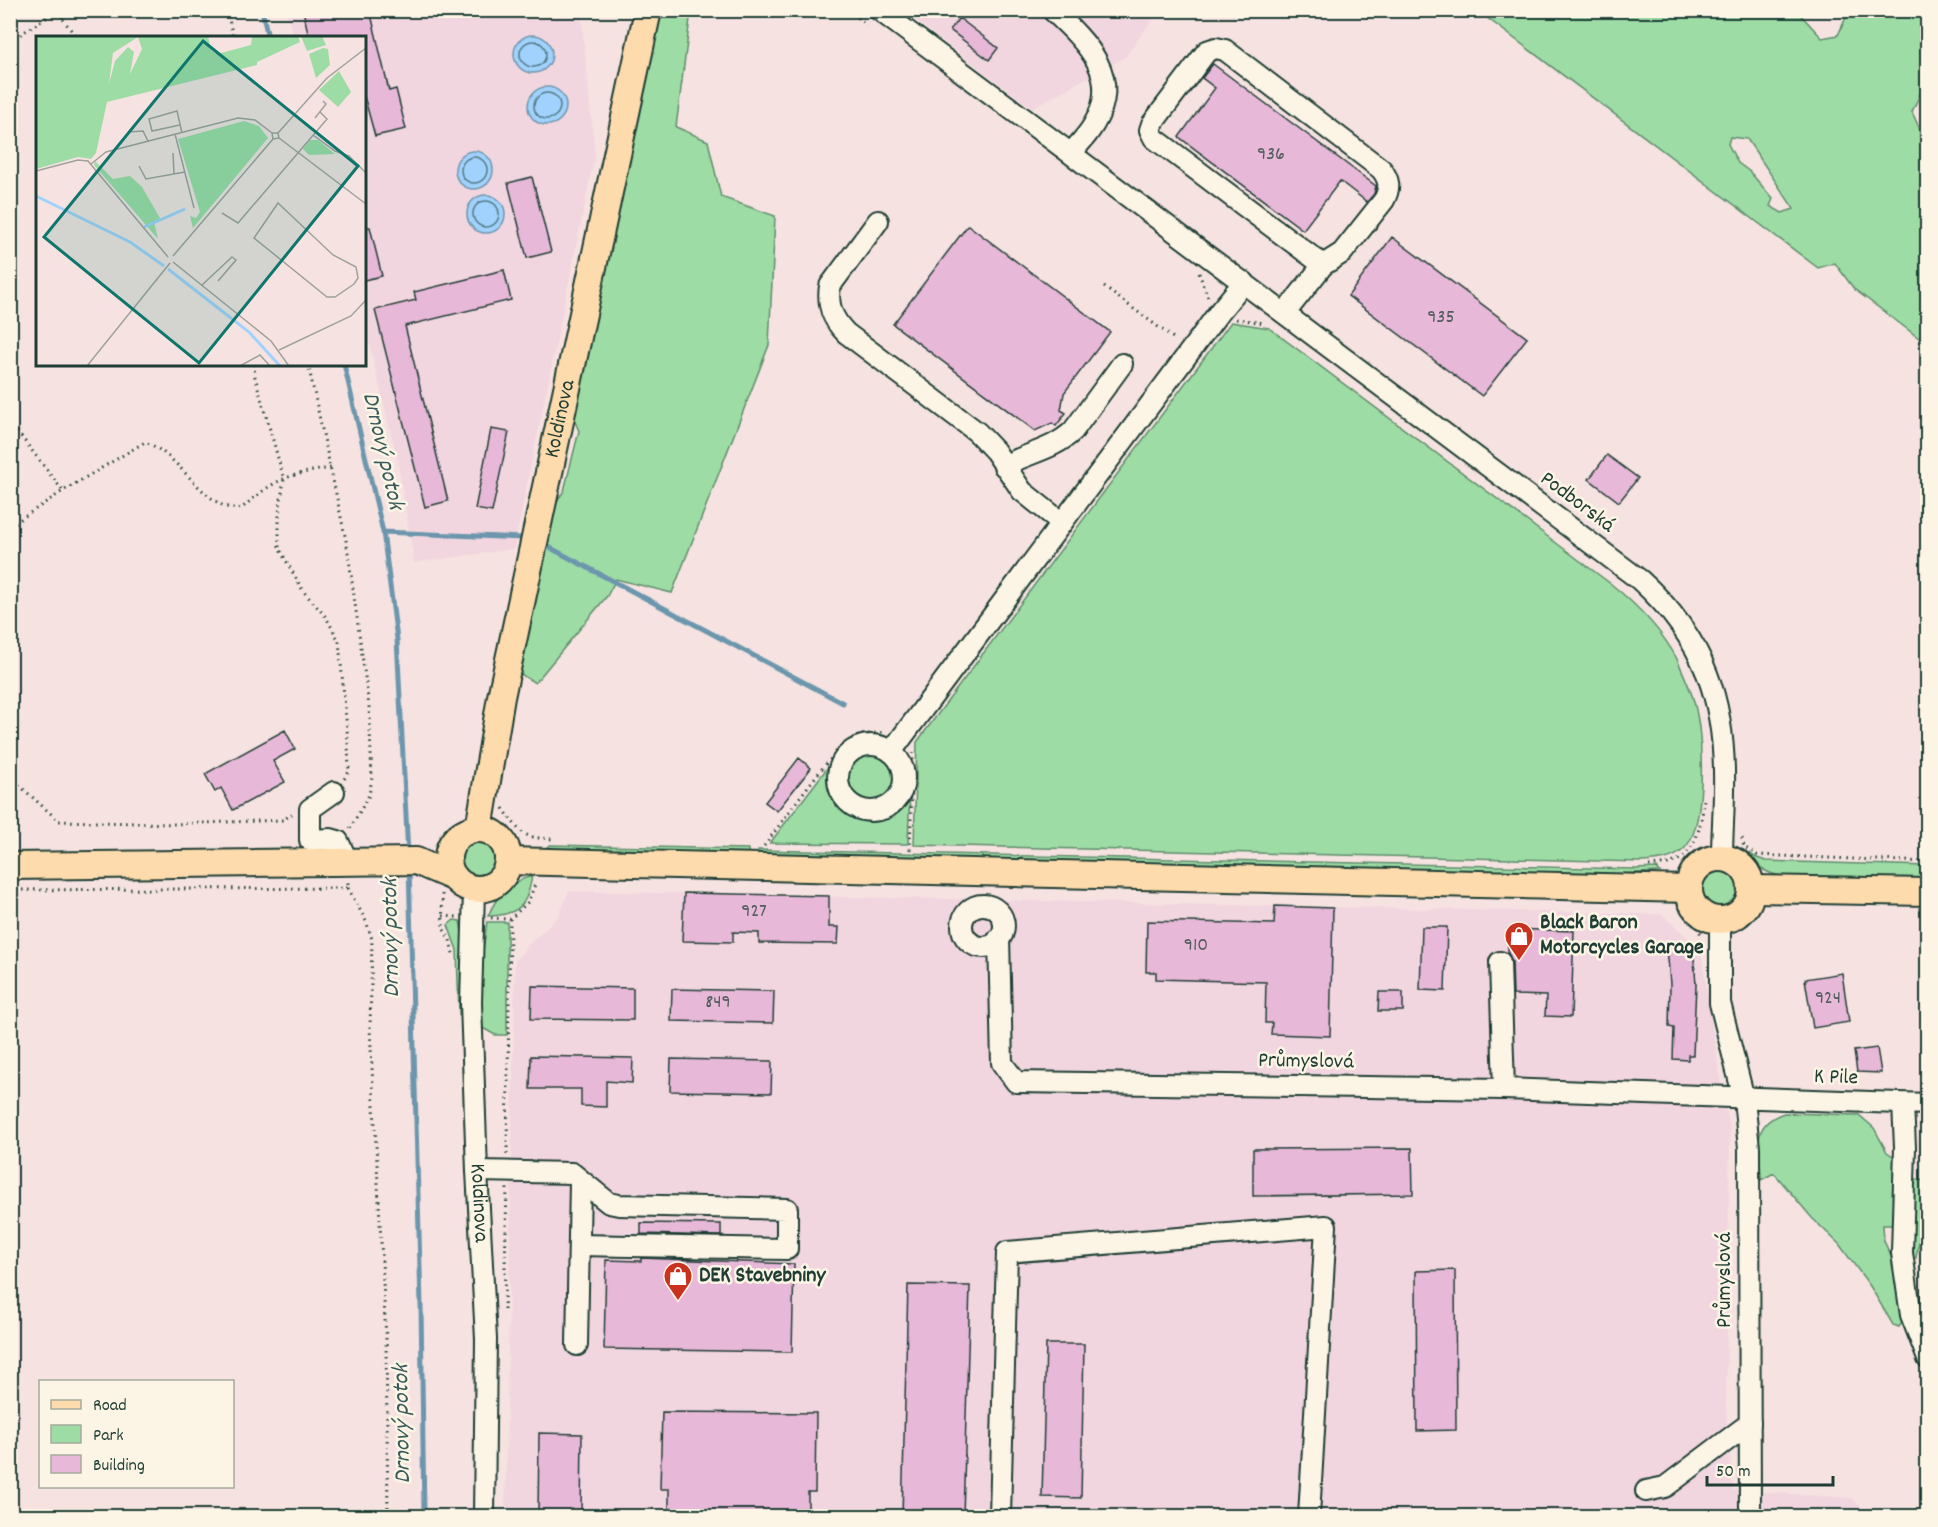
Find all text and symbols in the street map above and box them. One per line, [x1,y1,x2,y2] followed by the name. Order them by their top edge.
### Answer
[36,36,366,366] inset map
[1257,141,1285,169] house number: 936
[1427,304,1455,332] house number: 935
[537,377,584,461] street label: Koldinova
[352,389,412,515] water label: Drnový potok
[1533,464,1621,542] street label: Podborská
[374,876,410,998] water label: Drnový potok
[741,898,767,926] house number: 927
[1540,908,1704,964] place label: Black Baron Motorcycles Garage
[1503,920,1535,962] shop icon: Black Baron Motorcycles Garage
[1184,932,1208,960] house number: 910
[1815,985,1841,1013] house number: 924
[705,989,731,1017] house number: 849
[1258,1046,1354,1078] street label: Průmyslová
[1813,1062,1859,1094] street label: K Pile
[461,1163,496,1244] street label: Koldinova
[1710,1232,1741,1328] street label: Průmyslová
[662,1260,694,1302] shop icon: DEK Stavebniny
[699,1261,826,1292] place label: DEK Stavebniny
[385,1362,421,1484] water label: Drnový potok
[39,1380,234,1488] legend
[93,1394,127,1419] text: Road
[93,1424,124,1449] text: Park
[1707,1449,1833,1487] scale bar
[93,1454,145,1479] text: Building
[1716,1460,1751,1485] text: 50 m

